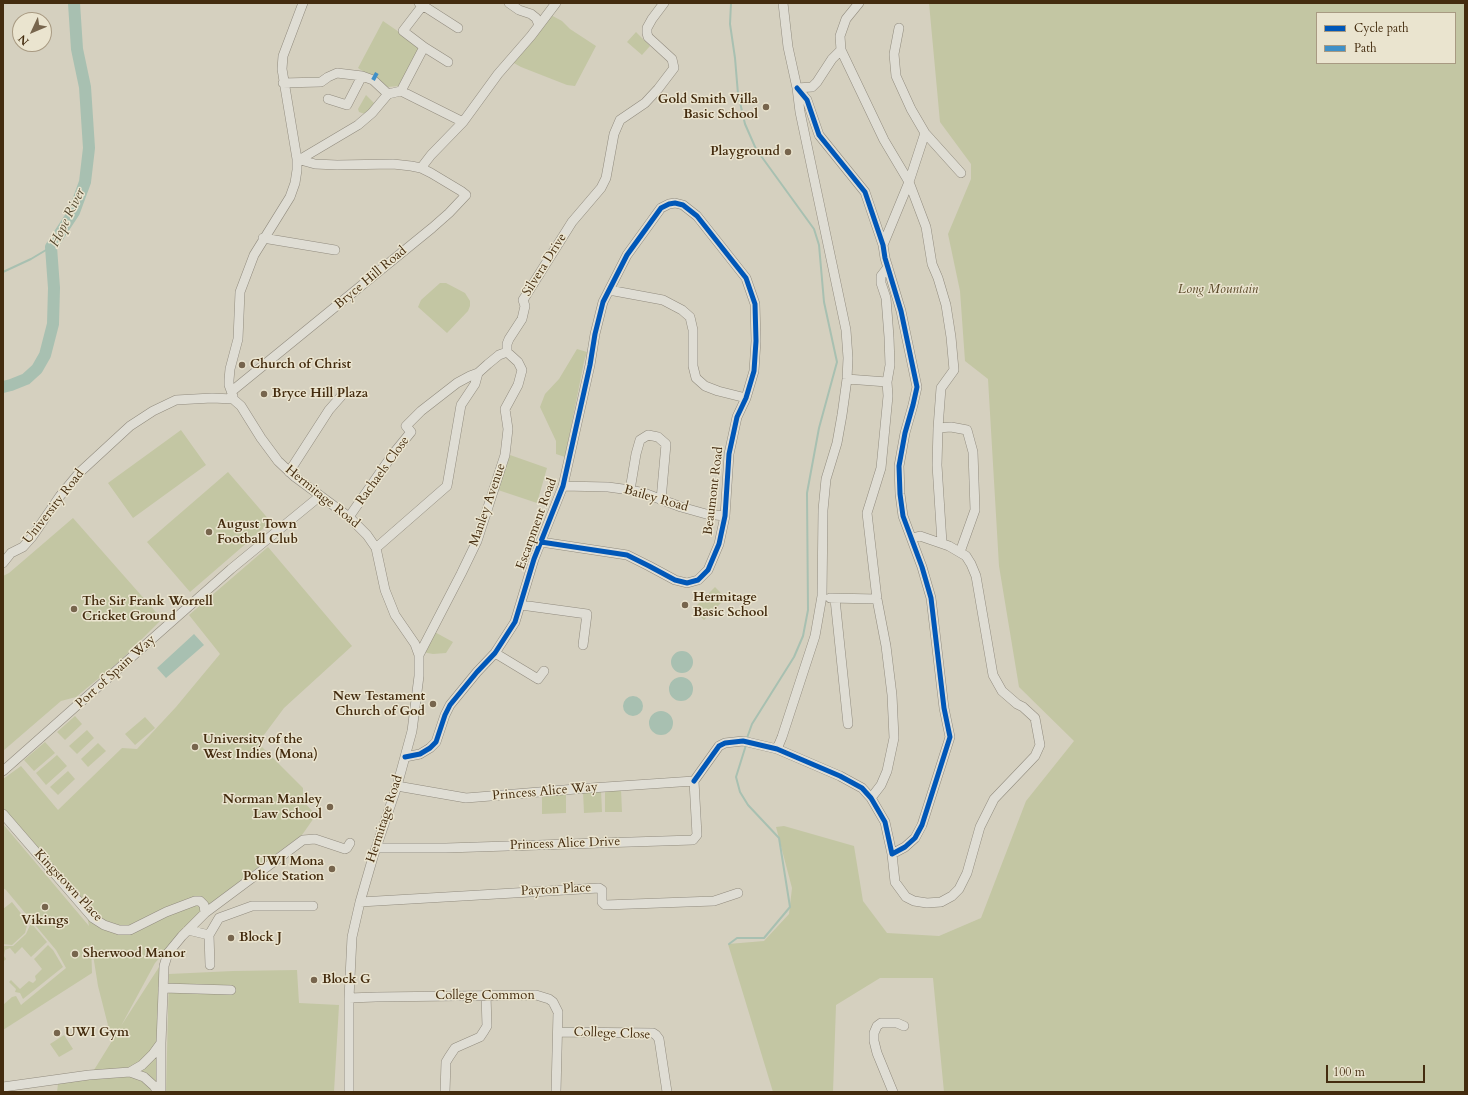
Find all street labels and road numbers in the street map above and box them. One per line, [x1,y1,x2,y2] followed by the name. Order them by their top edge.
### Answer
[520,231,570,299] street label: Silvera Drive
[332,243,410,313] street label: Bryce Hill Road
[353,434,413,508] street label: Rachaels Close
[701,446,727,536] street label: Beaumont Road
[466,461,510,549] street label: Manley Avenue
[282,462,362,532] street label: Hermitage Road
[20,467,88,547] street label: University Road
[513,476,561,572] street label: Escarpment Road
[622,482,690,516] street label: Bailey Road
[73,632,159,712] street label: Port of Spain Way
[363,773,407,865] street label: Hermitage Road
[492,780,598,804] street label: Princess Alice Way
[510,834,620,854] street label: Princess Alice Drive
[31,847,105,925] street label: Kingstown Place
[520,880,592,900] street label: Payton Place
[435,988,535,1004] street label: College Common
[573,1025,651,1043] street label: College Close

